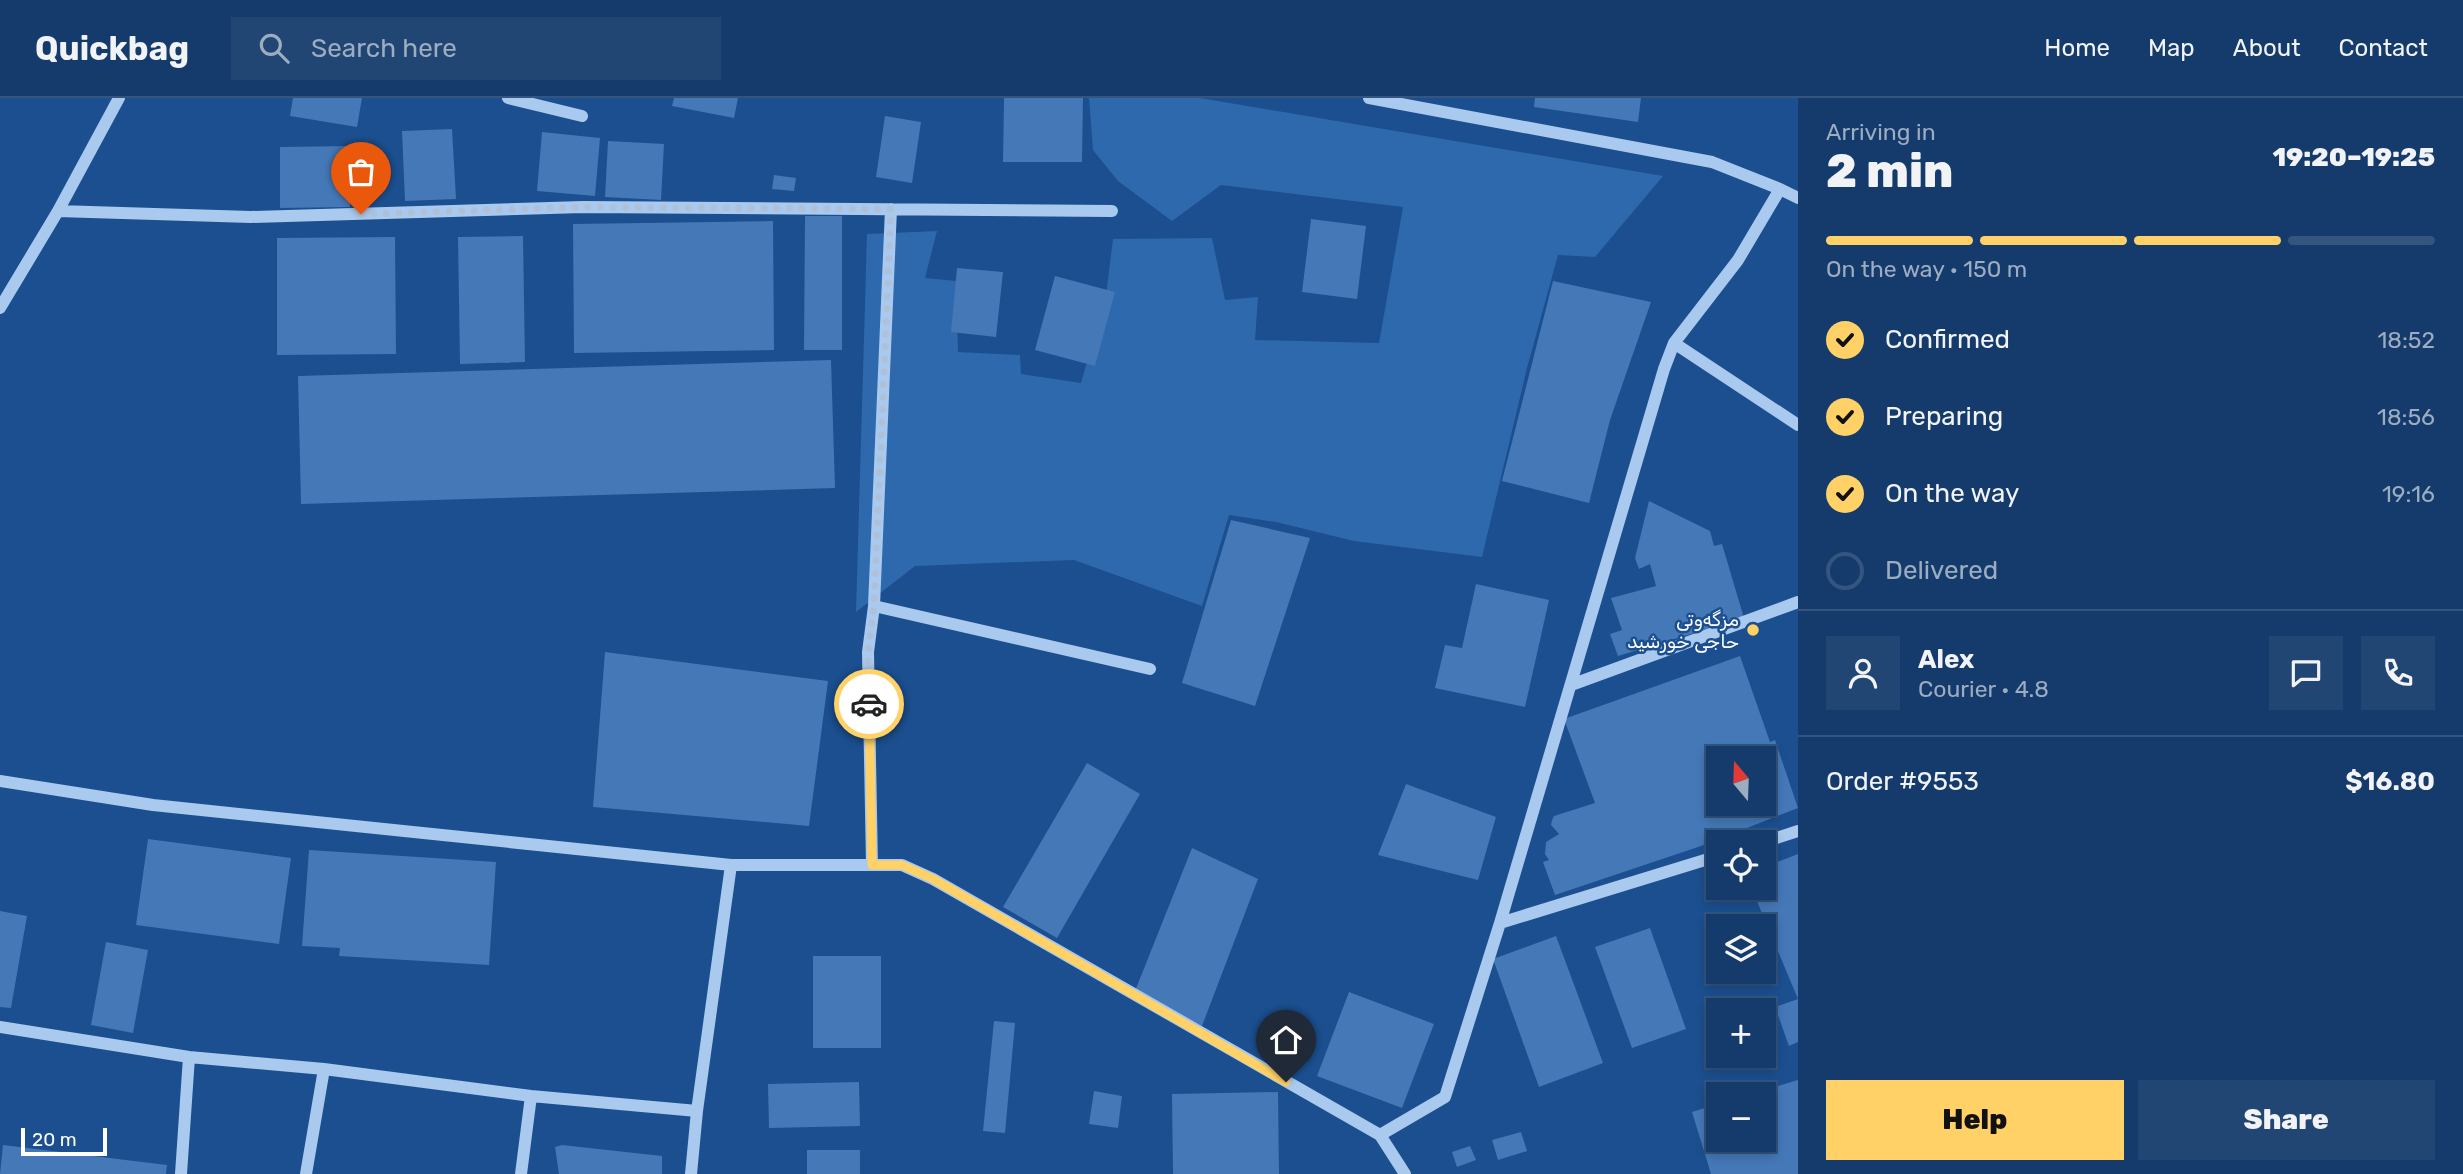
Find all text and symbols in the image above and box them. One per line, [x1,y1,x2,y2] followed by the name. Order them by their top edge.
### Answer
[231,17,721,80] search box
[35,29,189,68] text: Quickbag
[255,29,293,67] icon: search
[311,33,457,64] text: Search here
[2044,34,2110,62] text: Home
[2148,34,2195,62] text: Map
[2233,34,2301,62] text: About
[2339,34,2428,62] text: Contact
[1826,118,1936,146] text: Arriving in
[331,142,391,214] pin
[2272,142,2435,173] text: 19:20–19:25
[1826,144,1953,199] text: 2 min
[342,153,380,191] icon: bag
[1826,255,2027,283] text: On the way · 150 m
[1826,321,1864,359] icon: check
[1885,324,2010,355] text: Confirmed
[2377,326,2435,354] text: 18:52
[1826,398,1864,436] icon: check
[1885,401,2003,432] text: Preparing
[2377,403,2435,431] text: 18:56
[1826,475,1864,513] icon: check
[1885,478,2019,509] text: On the way
[2382,480,2435,508] text: 19:16
[1885,555,1998,586] text: Delivered
[1627,608,1739,653] place label: مزگەوتی حاجی خورشيد
[1745,622,1761,638] marker: مزگەوتی حاجی خورشيد
[1826,636,1900,710] button: person
[2269,636,2343,710] button: chat
[2361,636,2435,710] button: phone
[1918,644,1974,675] text: Alex
[834,669,904,739] courier
[1918,675,2049,703] text: Courier · 4.8
[850,685,888,723] icon: car
[1706,746,1776,816] north arrow
[1706,746,1776,1152] map controls
[1826,766,1979,797] text: Order #9553
[2345,766,2435,797] text: $16.80
[1706,830,1776,900] button: locate
[1706,914,1776,984] button: layers
[1706,998,1776,1068] button: +
[1256,1010,1316,1082] pin
[1267,1021,1305,1059] icon: home
[1826,1080,2124,1160] button: Help
[2138,1080,2435,1160] button: Share
[1706,1082,1776,1152] button: −
[21,1125,107,1157] scale bar
[32,1128,77,1151] text: 20 m

